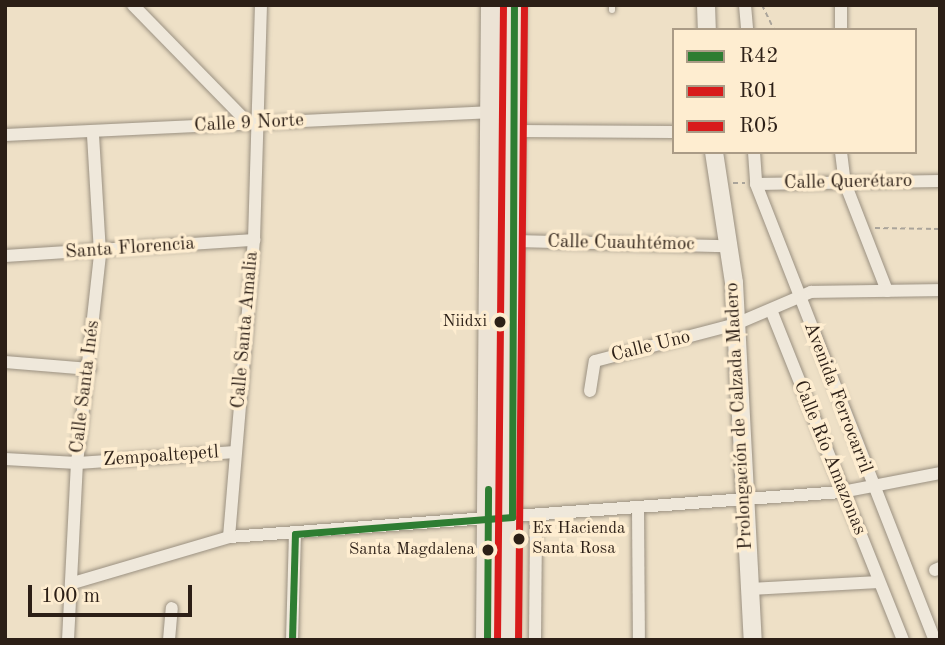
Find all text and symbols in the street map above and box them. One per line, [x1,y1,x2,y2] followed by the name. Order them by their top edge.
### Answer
[672,28,917,154] legend
[739,46,778,67] text: R42
[739,81,778,102] text: R01
[193,110,305,138] street label: Calle 9 Norte
[739,116,778,137] text: R05
[784,170,912,196] street label: Calle Querétaro
[547,231,695,257] street label: Calle Cuauhtémoc
[64,233,196,265] street label: Santa Florencia
[228,250,264,410] street label: Calle Santa Amalia
[722,282,758,550] street label: Prolongación de Calzada Madero
[442,312,487,332] place label: Niidxi
[493,315,507,329] marker: Niidxi
[67,319,105,455] street label: Calle Santa Inés
[798,319,876,477] street label: Avenida Ferrocarril
[609,326,693,368] street label: Calle Uno
[788,377,870,539] street label: Calle Río Amazonas
[102,442,220,472] street label: Zempoaltepetl
[532,519,625,559] place label: Ex Hacienda Santa Rosa
[512,532,526,546] marker: Ex Hacienda Santa Rosa
[349,540,475,560] place label: Santa Magdalena
[481,543,495,557] marker: Santa Magdalena
[32,572,196,616] scale bar
[41,586,100,607] text: 100 m

